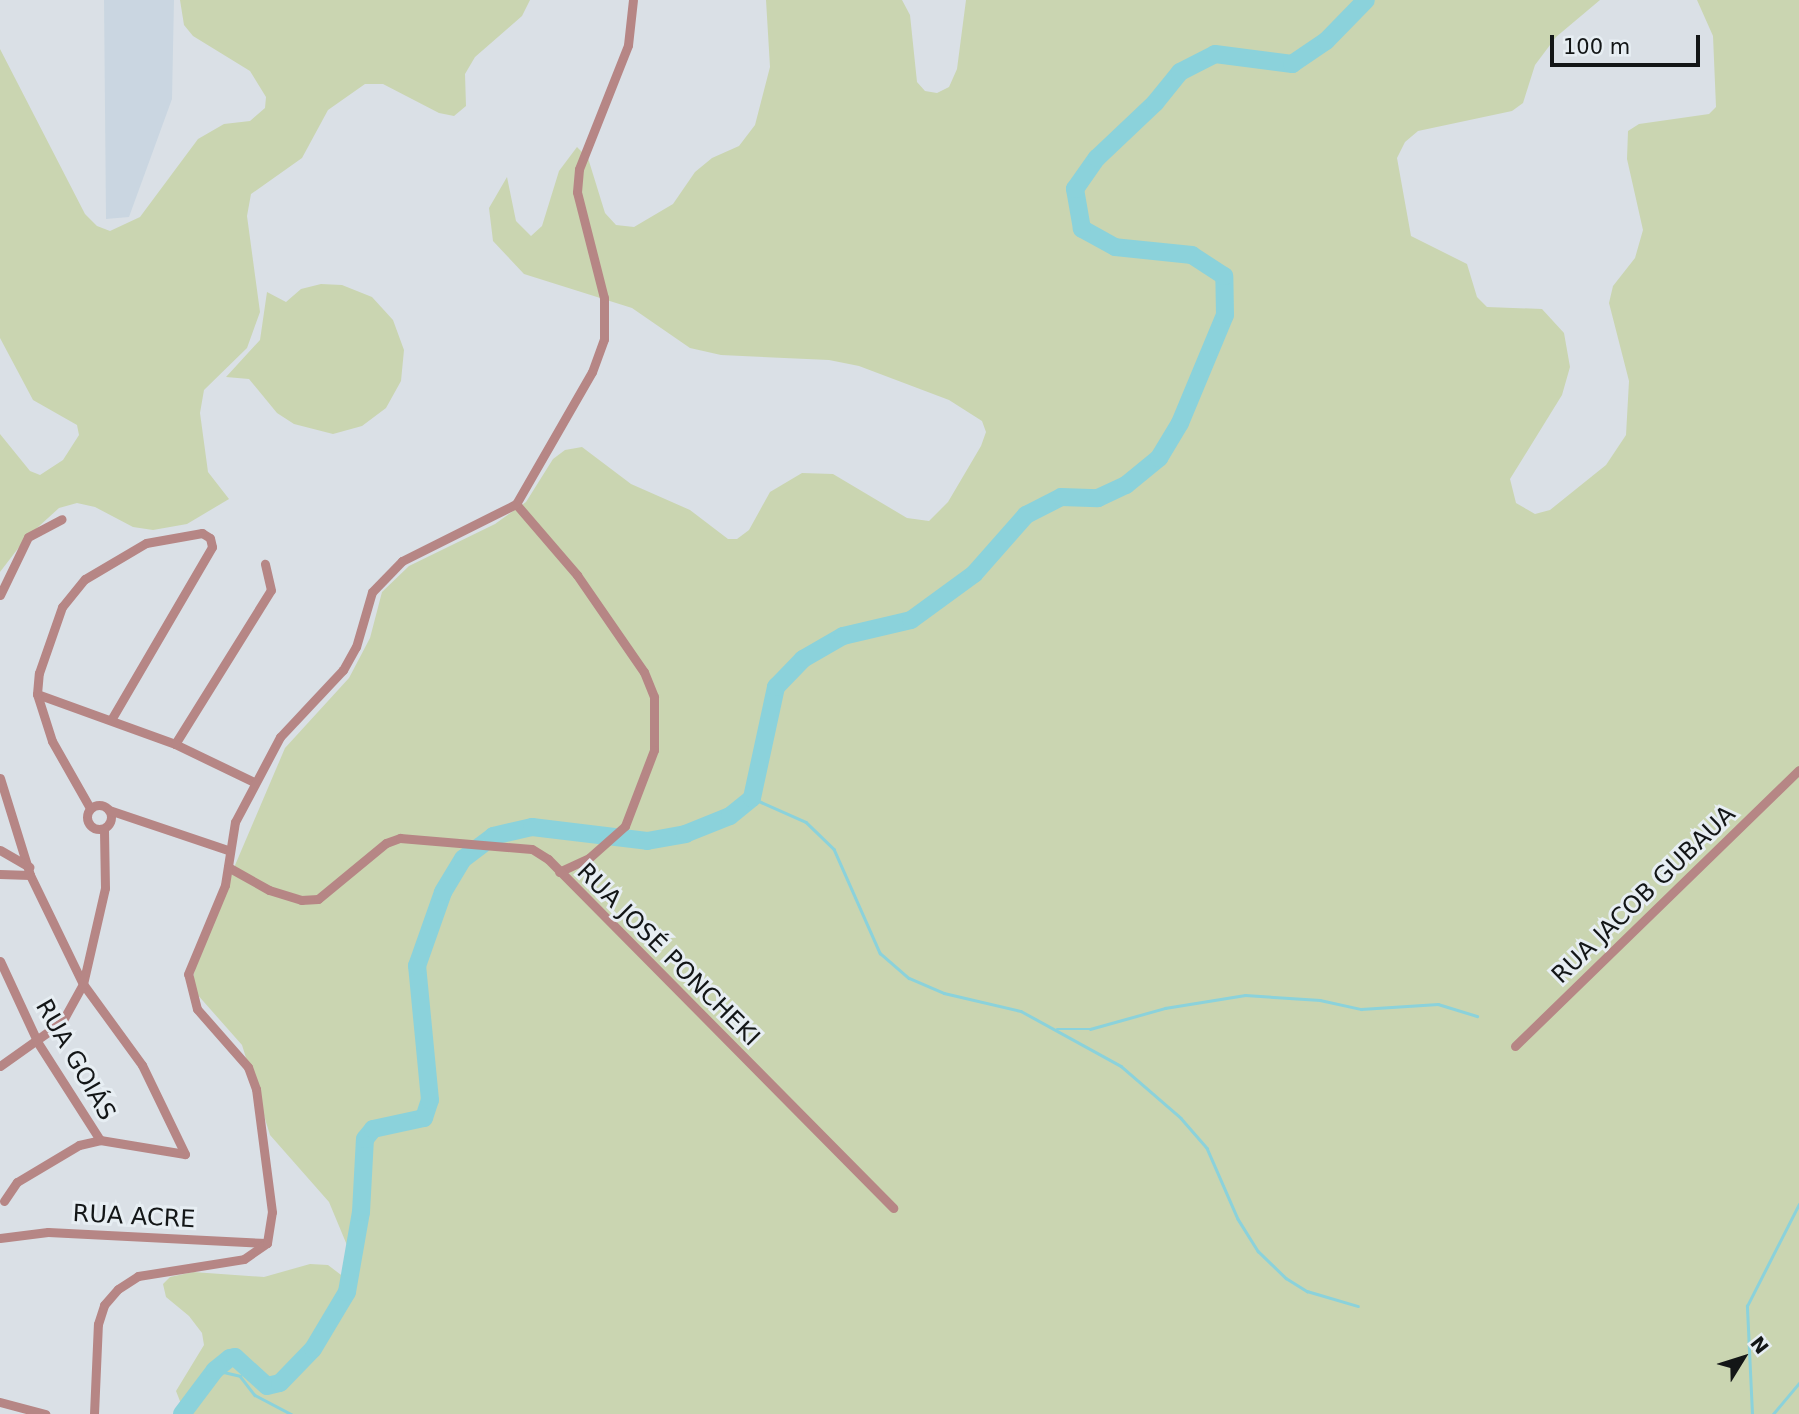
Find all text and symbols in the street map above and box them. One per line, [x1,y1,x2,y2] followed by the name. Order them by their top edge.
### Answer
[1554,21,1704,65] scale bar
[1563,35,1630,59] text: 100 m
[1546,800,1742,990] street label: RUA JACOB GUBAUA
[571,858,765,1052] street label: RUA JOSÉ PONCHEKI
[29,995,121,1125] street label: RUA GOIÁS
[72,1199,196,1235] street label: RUA ACRE
[1708,1323,1778,1393] north arrow
[1746,1332,1773,1358] text: N

